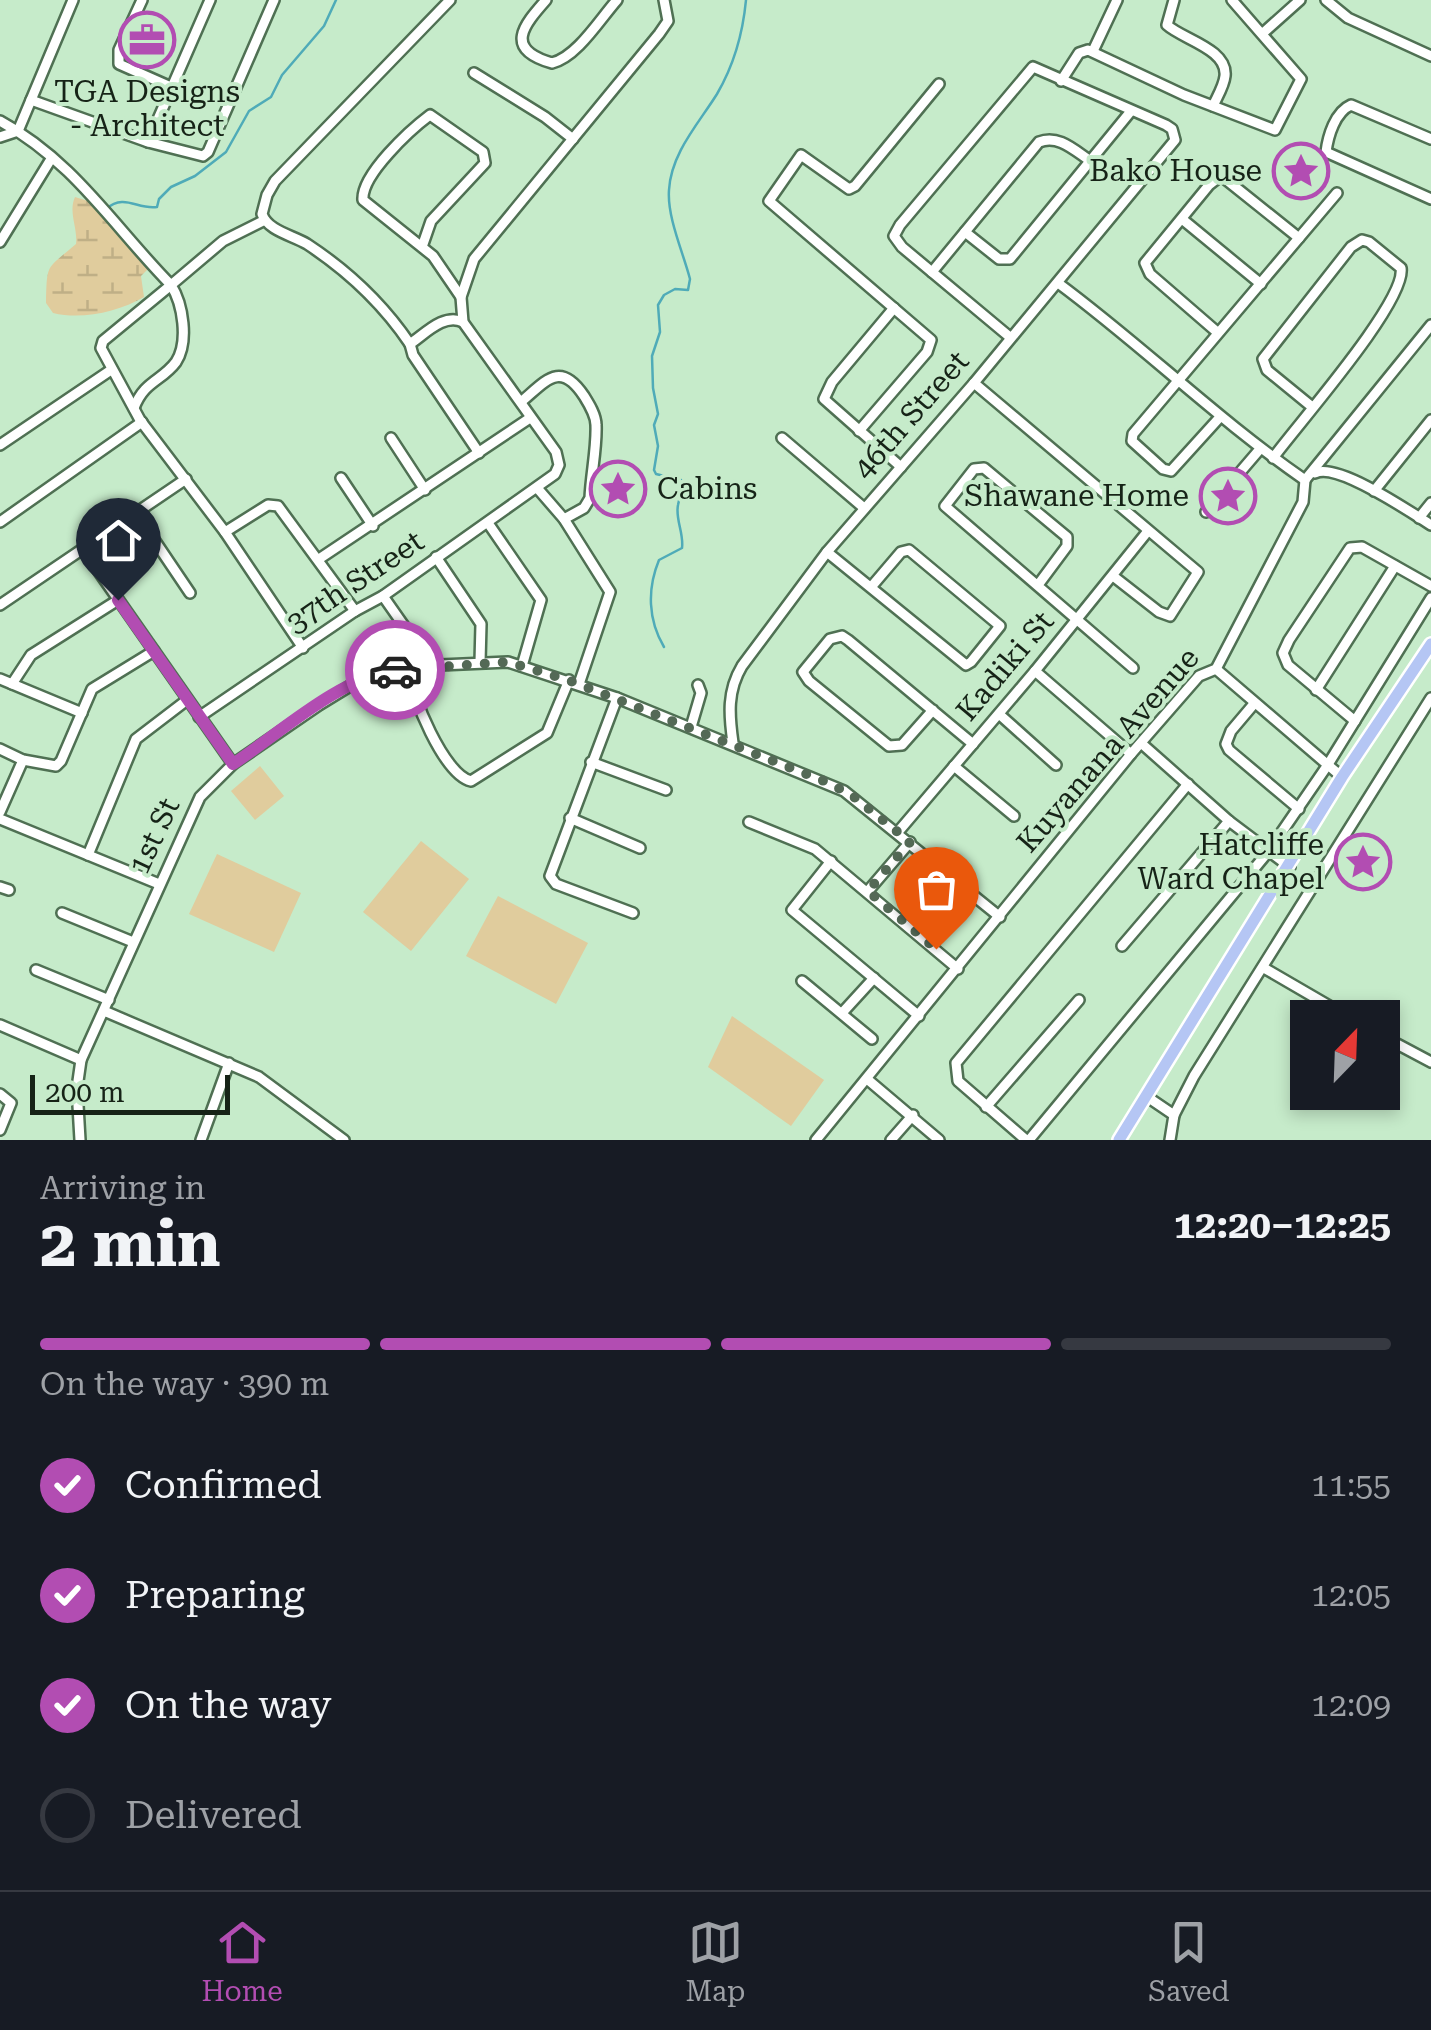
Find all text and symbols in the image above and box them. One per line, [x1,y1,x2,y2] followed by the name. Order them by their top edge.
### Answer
[117,10,177,70] office icon: TGA Designs - Architect
[54,74,240,143] place label: TGA Designs - Architect
[1271,141,1331,201] place icon: Bako House
[1089,153,1262,188] place label: Bako House
[846,344,976,486] street label: 46th Street
[588,459,648,519] place icon: Cabins
[1198,466,1258,526] place icon: Shawane Home
[657,471,757,506] place label: Cabins
[964,478,1189,513] place label: Shawane Home
[76,498,161,601] pin
[91,513,146,568] icon: home
[280,523,430,640] street label: 37th Street
[949,604,1060,728] street label: Kadiki St
[345,620,445,720] courier
[1009,640,1206,859] street label: Kuyanana Avenue
[368,643,423,698] icon: car
[121,792,186,879] street label: 1st St
[1137,827,1324,896] place label: Hatcliffe Ward Chapel
[1333,832,1393,892] place icon: Hatcliffe Ward Chapel
[894,847,979,950] pin
[909,862,964,917] icon: bag
[1290,1000,1400,1110] north arrow
[1290,1000,1400,1110] map controls
[30,1070,230,1114] scale bar
[45,1076,125,1109] text: 200 m
[40,1169,205,1207] text: Arriving in
[1174,1203,1391,1247] text: 12:20–12:25
[40,1206,221,1282] text: 2 min
[40,1365,329,1403] text: On the way · 390 m
[40,1458,95,1513] icon: check
[125,1463,322,1507] text: Confirmed
[1311,1466,1391,1504] text: 11:55
[40,1568,95,1623] icon: check
[125,1573,305,1617] text: Preparing
[1311,1576,1391,1614] text: 12:05
[40,1678,95,1733] icon: check
[125,1683,331,1727] text: On the way
[1311,1686,1391,1724] text: 12:09
[125,1793,302,1837] text: Delivered
[201,1915,283,2008] tab: Home
[686,1915,745,2008] tab: Map
[1148,1915,1230,2008] tab: Saved

